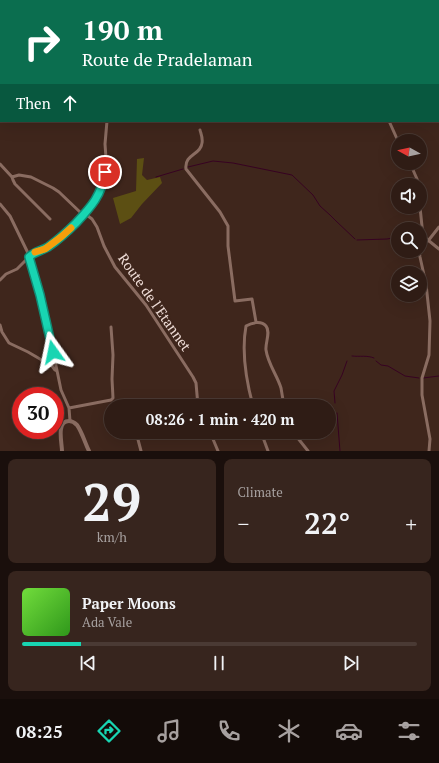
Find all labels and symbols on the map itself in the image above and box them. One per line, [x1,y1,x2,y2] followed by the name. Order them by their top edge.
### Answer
[391,134,427,170] north arrow
[88,155,122,189] pin
[114,249,196,355] street label: Route de l'Etannet
[32,331,74,373] position arrow
[12,387,64,439] speed limit sign: 30

